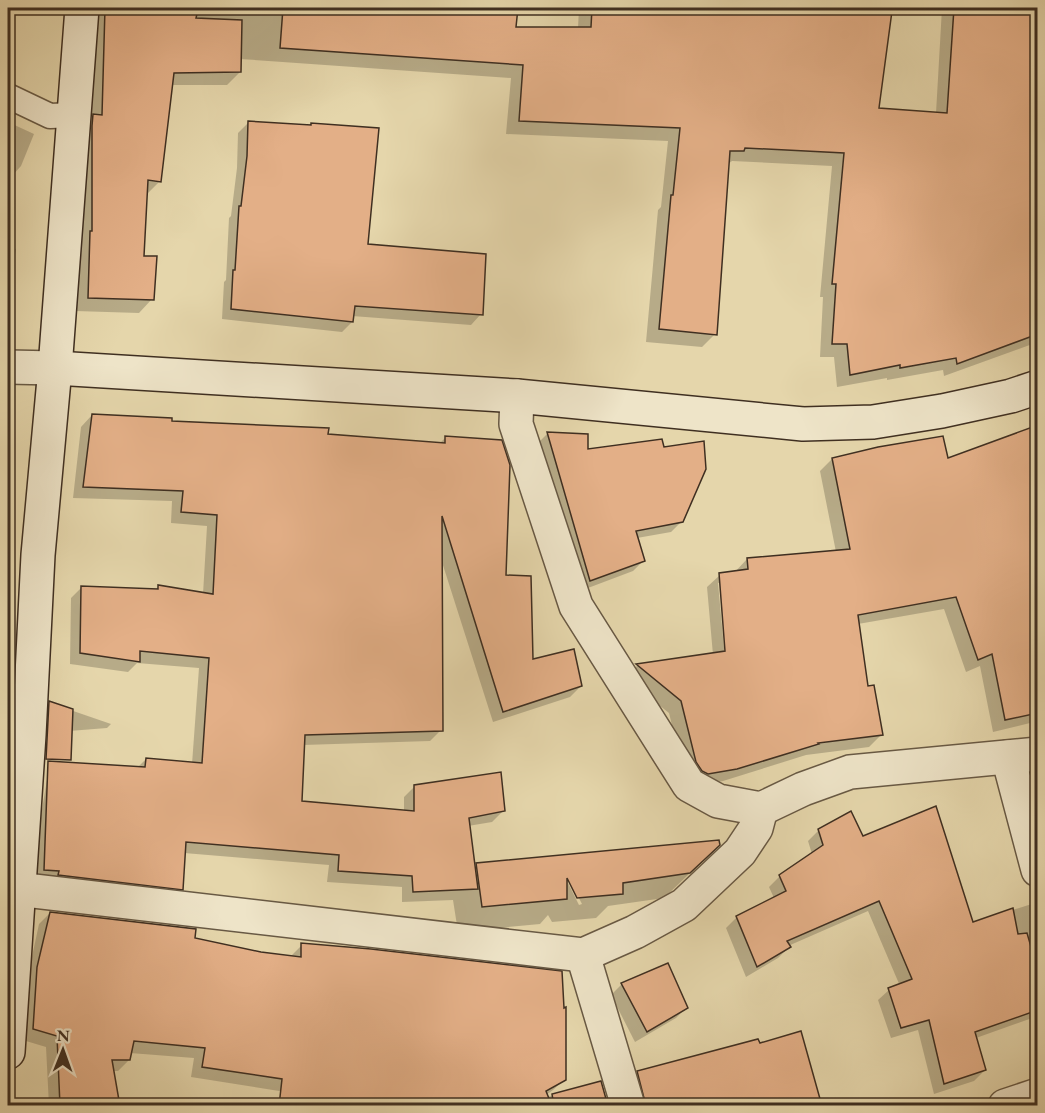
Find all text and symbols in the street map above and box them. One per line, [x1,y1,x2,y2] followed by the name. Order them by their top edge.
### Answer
[33,1020,93,1080] north arrow
[57,1025,70,1046] text: N

